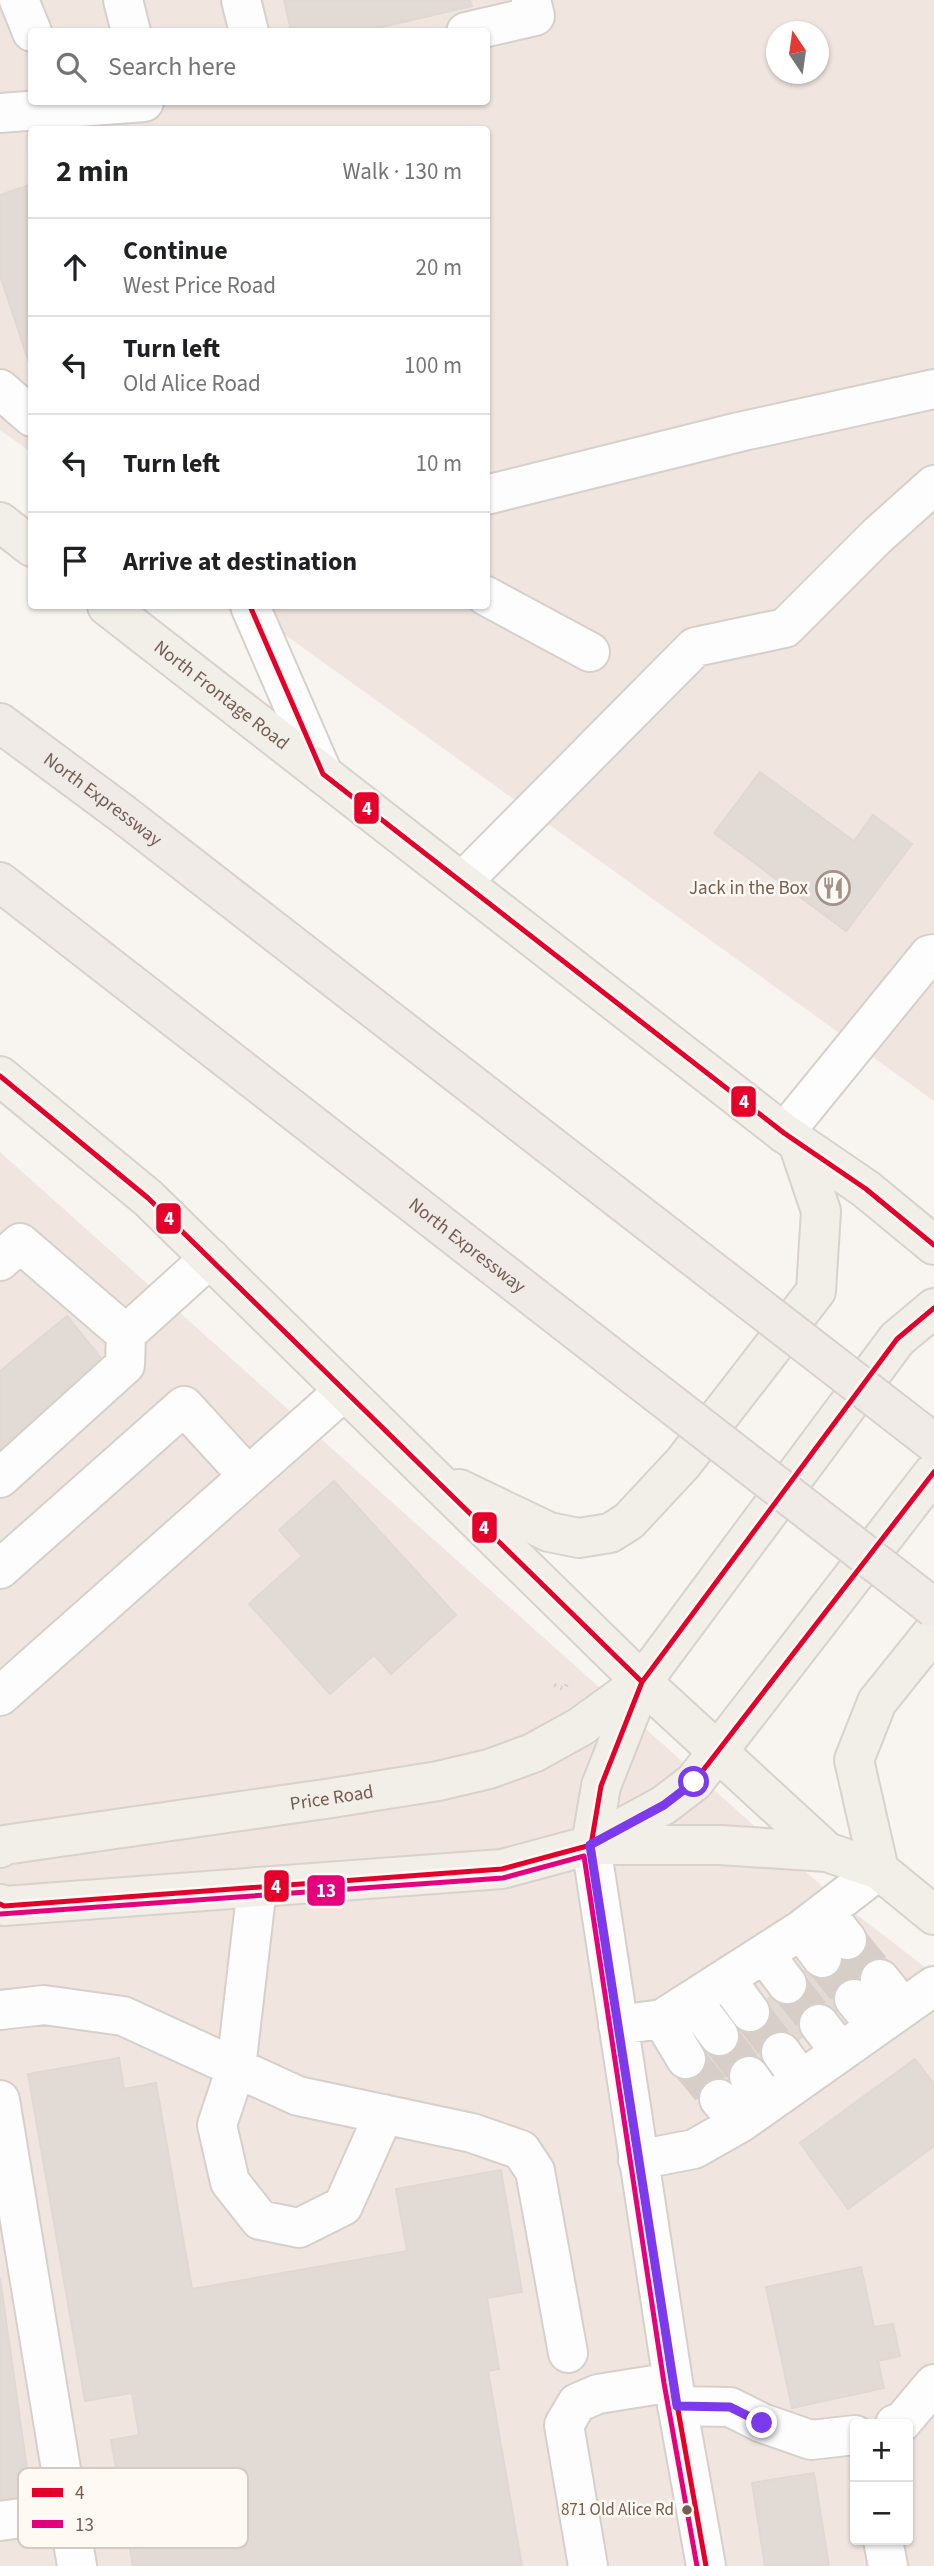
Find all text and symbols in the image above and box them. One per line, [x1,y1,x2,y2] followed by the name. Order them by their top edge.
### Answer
[766,21,829,84] north arrow
[28,28,490,105] search box
[52,48,90,86] icon: search
[108,48,236,85] text: Search here
[56,150,129,193] text: 2 min
[343,155,462,188] text: Walk · 130 m
[123,232,228,269] text: Continue
[56,248,94,286] icon: ahead
[415,251,462,284] text: 20 m
[123,269,276,302] text: West Price Road
[123,330,220,367] text: Turn left
[56,346,94,384] icon: left
[404,349,462,382] text: 100 m
[123,367,261,400] text: Old Alice Road
[56,444,94,482] icon: left
[123,445,220,482] text: Turn left
[415,447,462,480] text: 10 m
[56,542,94,580] icon: arrive
[123,543,357,580] text: Arrive at destination
[148,634,295,756] street label: North Frontage Road
[38,746,168,853] street label: North Expressway
[353,791,380,825] line badge: 4
[362,796,372,823] text: 4
[814,869,852,907] restaurant icon: Jack in the Box
[689,875,809,902] place label: Jack in the Box
[730,1085,757,1118] line badge: 4
[739,1089,749,1116] text: 4
[403,1191,532,1300] street label: North Expressway
[155,1202,182,1235] line badge: 4
[164,1206,174,1233] text: 4
[471,1511,498,1544] line badge: 4
[479,1515,489,1542] text: 4
[678,1766,709,1797] route start
[288,1778,375,1817] street label: Price Road
[263,1869,290,1903] line badge: 4
[271,1874,281,1901] text: 4
[306,1874,346,1907] line badge: 13
[316,1878,336,1905] text: 13
[746,2407,777,2438] route end
[850,2419,913,2545] map controls
[850,2419,913,2482] button: +
[18,2468,248,2548] legend
[75,2480,84,2507] text: 4
[850,2482,913,2545] button: −
[561,2498,674,2522] place label: 871 Old Alice Rd
[680,2503,694,2517] marker: 871 Old Alice Rd
[75,2512,94,2539] text: 13

